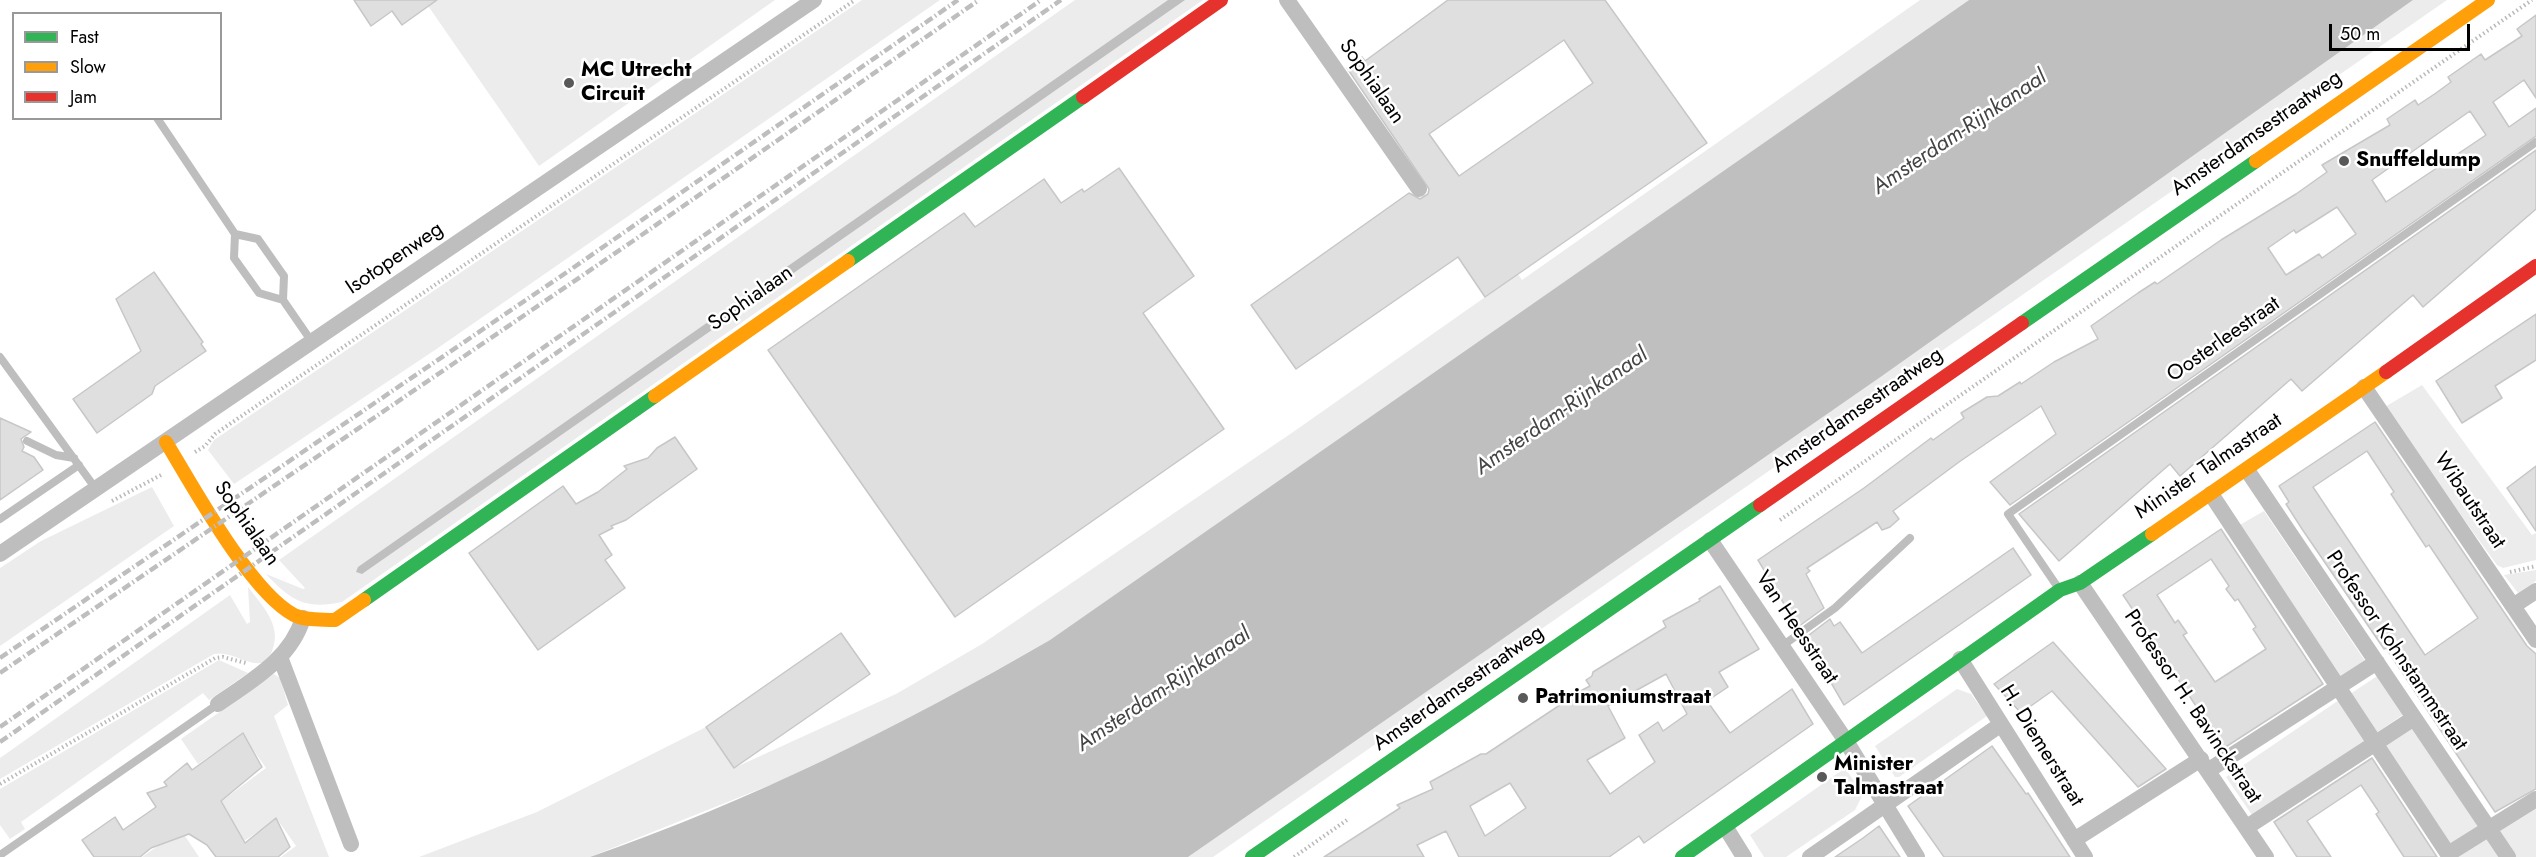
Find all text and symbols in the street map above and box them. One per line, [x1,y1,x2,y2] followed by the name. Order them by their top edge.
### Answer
[12,12,222,120] legend
[2332,12,2473,50] scale bar
[2340,21,2380,47] text: 50 m
[70,24,99,50] text: Fast
[1333,35,1409,129] street label: Sophialaan
[70,54,106,80] text: Slow
[581,58,691,108] place label: MC Utrecht Circuit
[1868,65,2052,201] water label: Amsterdam-Rijnkanaal
[2167,66,2347,202] street label: Amsterdamsestraatweg
[562,76,576,90] marker: MC Utrecht Circuit
[70,84,97,110] text: Jam
[2356,148,2481,174] place label: Snuffeldump
[2337,154,2351,168] marker: Snuffeldump
[342,217,448,301] street label: Isotopenweg
[704,261,798,337] street label: Sophialaan
[2163,292,2285,388] street label: Oosterleestraat
[1471,343,1653,481] water label: Amsterdam-Rijnkanaal
[1768,343,1948,479] street label: Amsterdamsestraatweg
[2131,409,2287,525] street label: Minister Talmastraat
[2428,448,2510,554] street label: Wibautstraat
[208,477,284,571] street label: Sophialaan
[2320,546,2472,756] street label: Professor Kohnstammstraat
[1749,567,1843,689] street label: Van Heesstraat
[2118,605,2266,809] street label: Professor H. Bavinckstraat
[1369,621,1549,757] street label: Amsterdamsestraatweg
[1072,622,1256,758] water label: Amsterdam-Rijnkanaal
[1994,681,2088,811] street label: H. Diemerstraat
[1535,685,1711,711] place label: Patrimoniumstraat
[1516,691,1530,705] marker: Patrimoniumstraat
[1834,752,1943,802] place label: Minister Talmastraat
[1815,770,1829,784] marker: Minister Talmastraat

